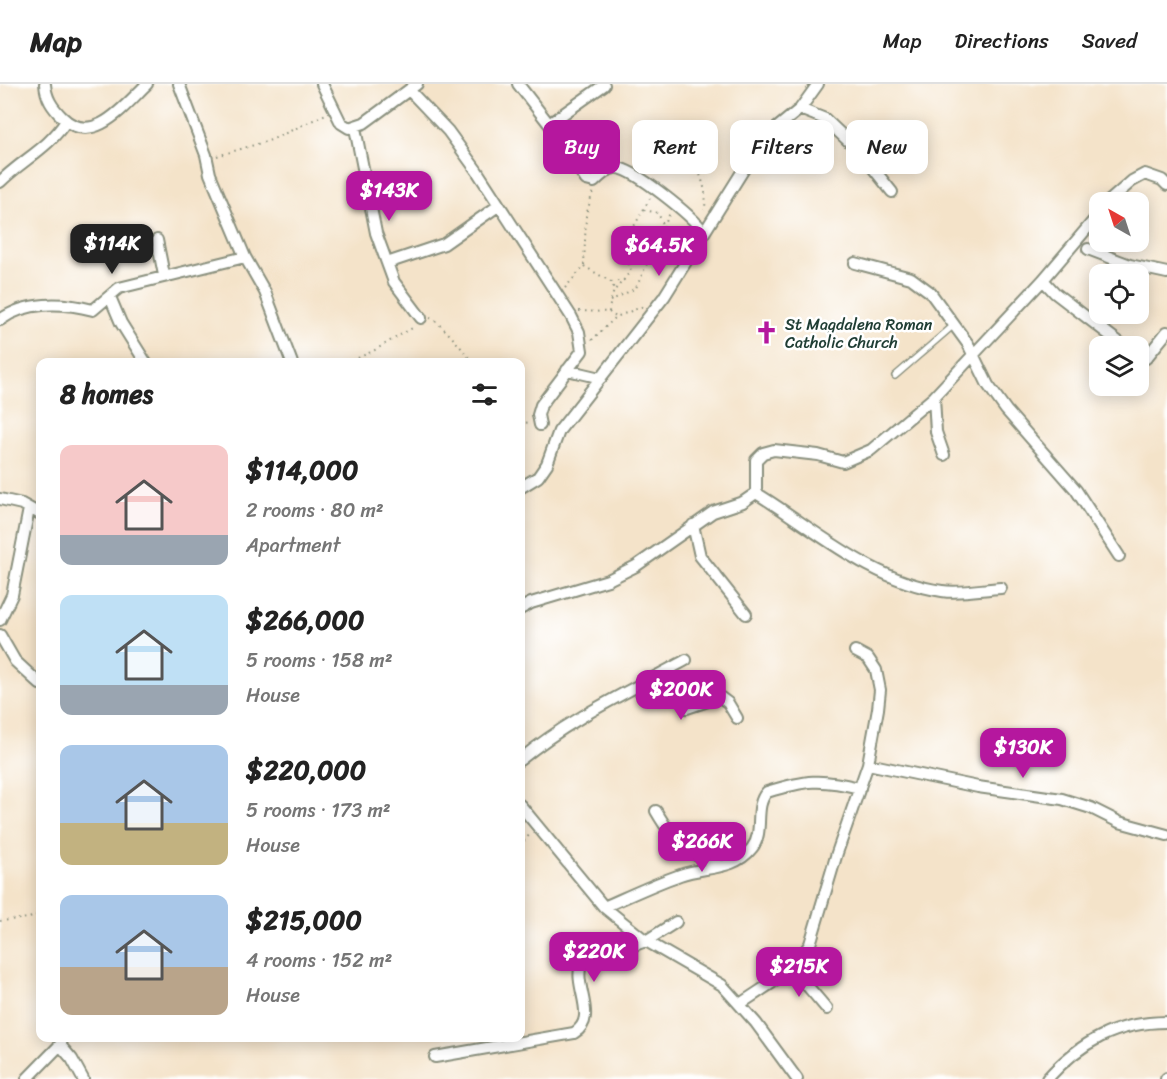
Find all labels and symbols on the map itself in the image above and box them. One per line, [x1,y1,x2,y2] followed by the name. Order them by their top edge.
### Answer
[347,171,431,222] pin: $143K
[1089,192,1149,252] north arrow
[70,224,154,275] pin: $114K
[610,226,708,277] pin: $64.5K
[785,310,933,357] place label: St Magdalena Roman Catholic Church
[754,320,780,346] church icon: St Magdalena Roman Catholic Church
[639,670,723,721] pin: $200K
[981,728,1065,779] pin: $130K
[660,822,744,873] pin: $266K
[552,932,636,983] pin: $220K
[757,947,841,998] pin: $215K

